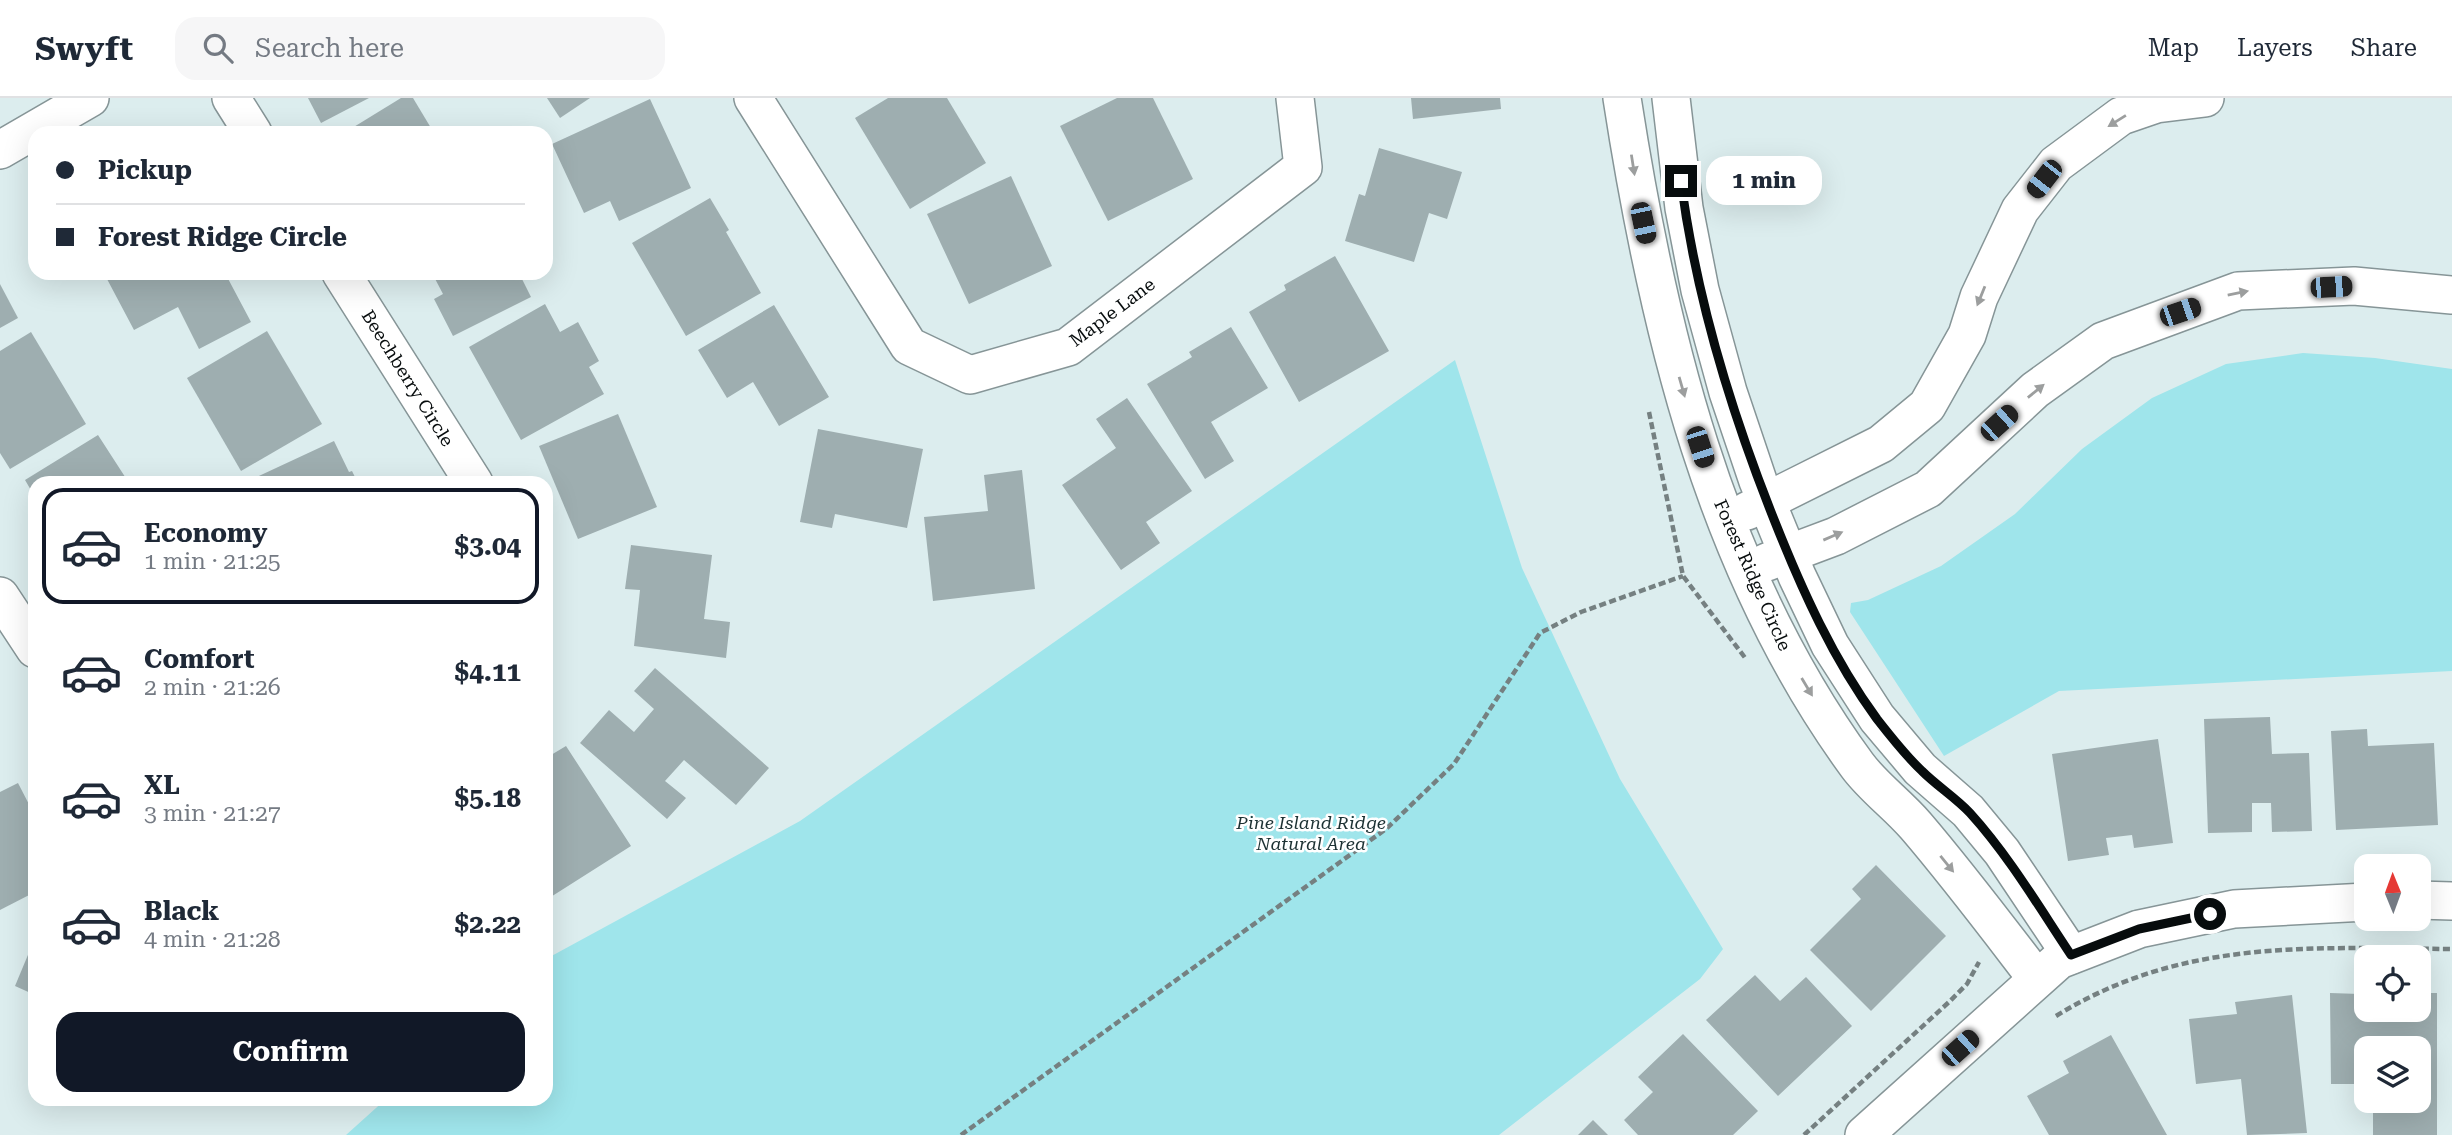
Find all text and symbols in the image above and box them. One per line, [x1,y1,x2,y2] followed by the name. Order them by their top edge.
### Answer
[175,17,665,80] search box
[35,29,133,68] text: Swyft
[199,29,237,67] icon: search
[255,33,404,63] text: Search here
[2148,34,2199,62] text: Map
[2237,34,2313,62] text: Layers
[2351,34,2417,62] text: Share
[2107,114,2127,127] one-way arrow
[98,155,192,185] text: Pickup
[1628,155,1639,177] one-way arrow
[1706,156,1821,206] callout: 1 min
[2023,156,2066,202] car
[1665,165,1697,197] route end
[1732,167,1796,194] text: 1 min
[1629,200,1658,246] car
[98,222,347,252] text: Forest Ridge Circle
[1065,273,1159,351] street label: Maple Lane
[2310,275,2353,299] car
[1975,285,1986,306] one-way arrow
[2227,288,2249,299] one-way arrow
[2157,295,2204,329] car
[358,306,459,450] street label: Beechberry Circle
[1678,377,1688,398] one-way arrow
[2026,383,2044,398] one-way arrow
[1977,401,2022,445] car
[1684,424,1717,470] car
[1710,496,1796,654] street label: Forest Ridge Circle
[60,515,123,578] icon: car
[144,518,267,548] text: Economy
[1823,530,1843,542] one-way arrow
[455,531,521,561] text: $3.04
[144,548,281,575] text: 1 min · 21:25
[60,641,123,704] icon: car
[144,644,254,674] text: Comfort
[455,657,521,687] text: $4.11
[144,674,281,701] text: 2 min · 21:26
[1800,678,1813,697] one-way arrow
[60,767,123,830] icon: car
[144,770,180,800] text: XL
[455,783,521,813] text: $5.18
[144,800,281,827] text: 3 min · 21:27
[1235,812,1386,854] park label: Pine Island Ridge Natural Area
[2354,854,2431,931] north arrow
[2354,854,2431,1113] map controls
[1940,855,1955,873] one-way arrow
[60,893,123,956] icon: car
[144,896,219,926] text: Black
[2194,898,2226,930] route start
[455,909,521,939] text: $2.22
[144,926,281,953] text: 4 min · 21:28
[2354,945,2431,1022] button: locate
[56,1012,525,1092] button: Confirm
[1938,1026,1983,1070] car
[2354,1036,2431,1113] button: layers

